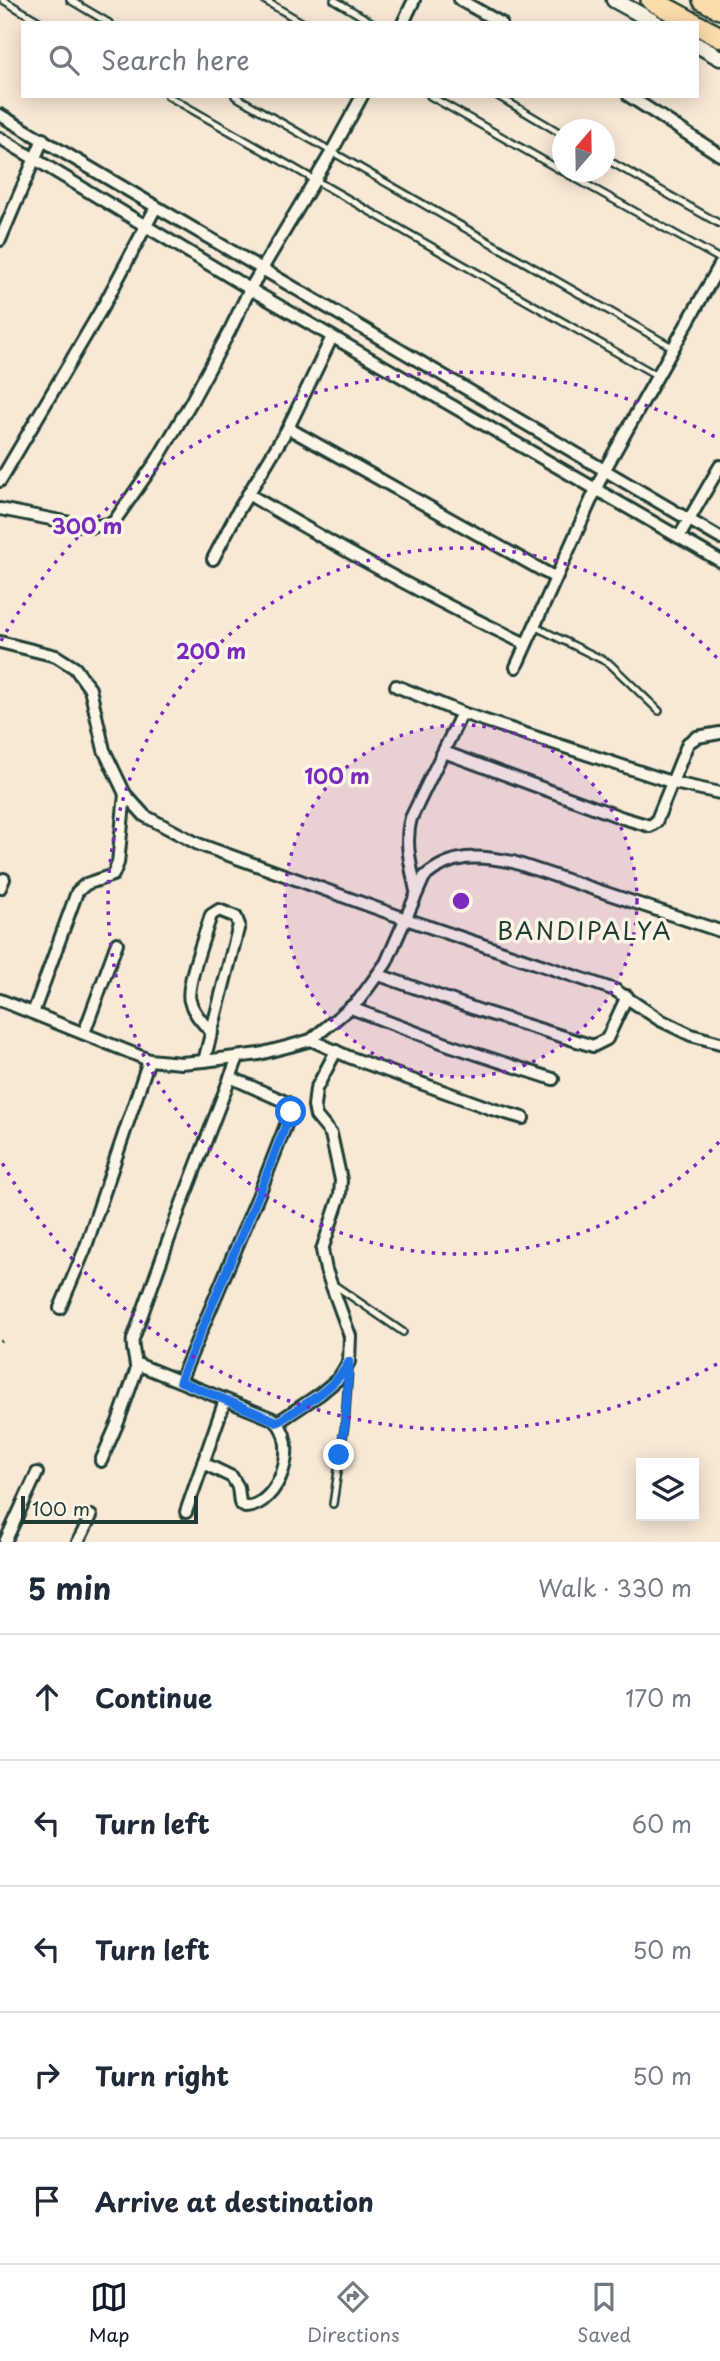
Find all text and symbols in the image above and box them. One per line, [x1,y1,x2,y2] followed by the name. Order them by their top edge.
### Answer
[21,21,699,98] search box
[101,40,250,79] text: Search here
[45,41,83,79] icon: search
[552,119,615,182] north arrow
[52,509,122,541] text: 300 m
[176,634,246,666] text: 200 m
[304,759,370,791] text: 100 m
[449,889,473,913] centre of rings
[497,912,673,948] district label: BANDIPALYA
[275,1096,306,1127] route start
[323,1439,354,1470] route end
[636,1458,699,1521] map controls
[636,1458,699,1521] button: layers
[21,1493,198,1525] scale bar
[32,1494,90,1522] text: 100 m
[28,1565,111,1610] text: 5 min
[538,1570,692,1605] text: Walk · 330 m
[28,1678,66,1716] icon: ahead
[95,1678,212,1717] text: Continue
[625,1680,692,1715] text: 170 m
[28,1804,66,1842] icon: left
[95,1804,210,1843] text: Turn left
[632,1806,692,1841] text: 60 m
[28,1930,66,1968] icon: left
[95,1930,210,1969] text: Turn left
[632,1932,692,1967] text: 50 m
[28,2056,66,2094] icon: right
[95,2056,229,2095] text: Turn right
[632,2058,692,2093] text: 50 m
[28,2182,66,2220] icon: arrive
[95,2182,374,2221] text: Arrive at destination
[89,2278,129,2348] tab: Map
[307,2278,400,2348] tab: Directions
[577,2278,631,2348] tab: Saved

